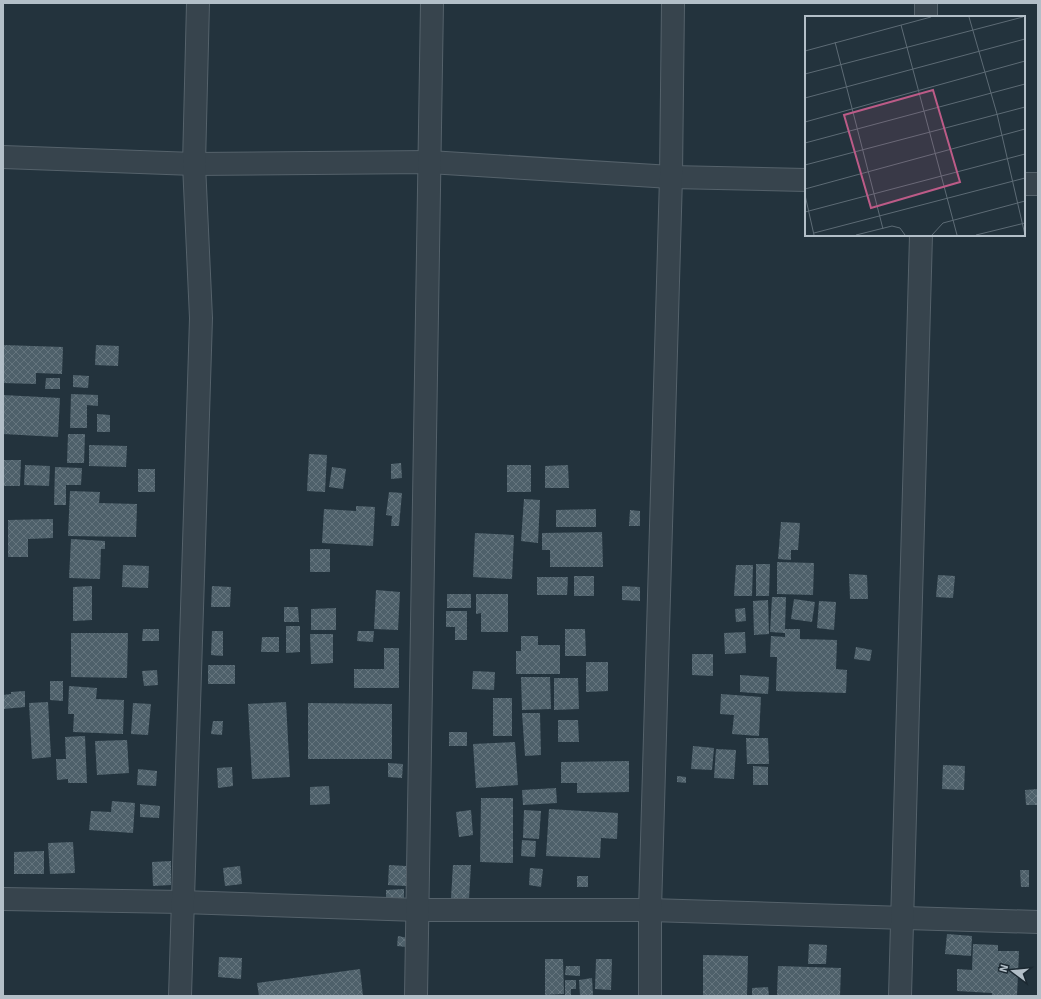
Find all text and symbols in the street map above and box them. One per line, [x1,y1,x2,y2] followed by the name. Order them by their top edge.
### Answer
[805,16,1025,236] inset map
[993,951,1033,991] north arrow
[997,963,1011,974] text: N

